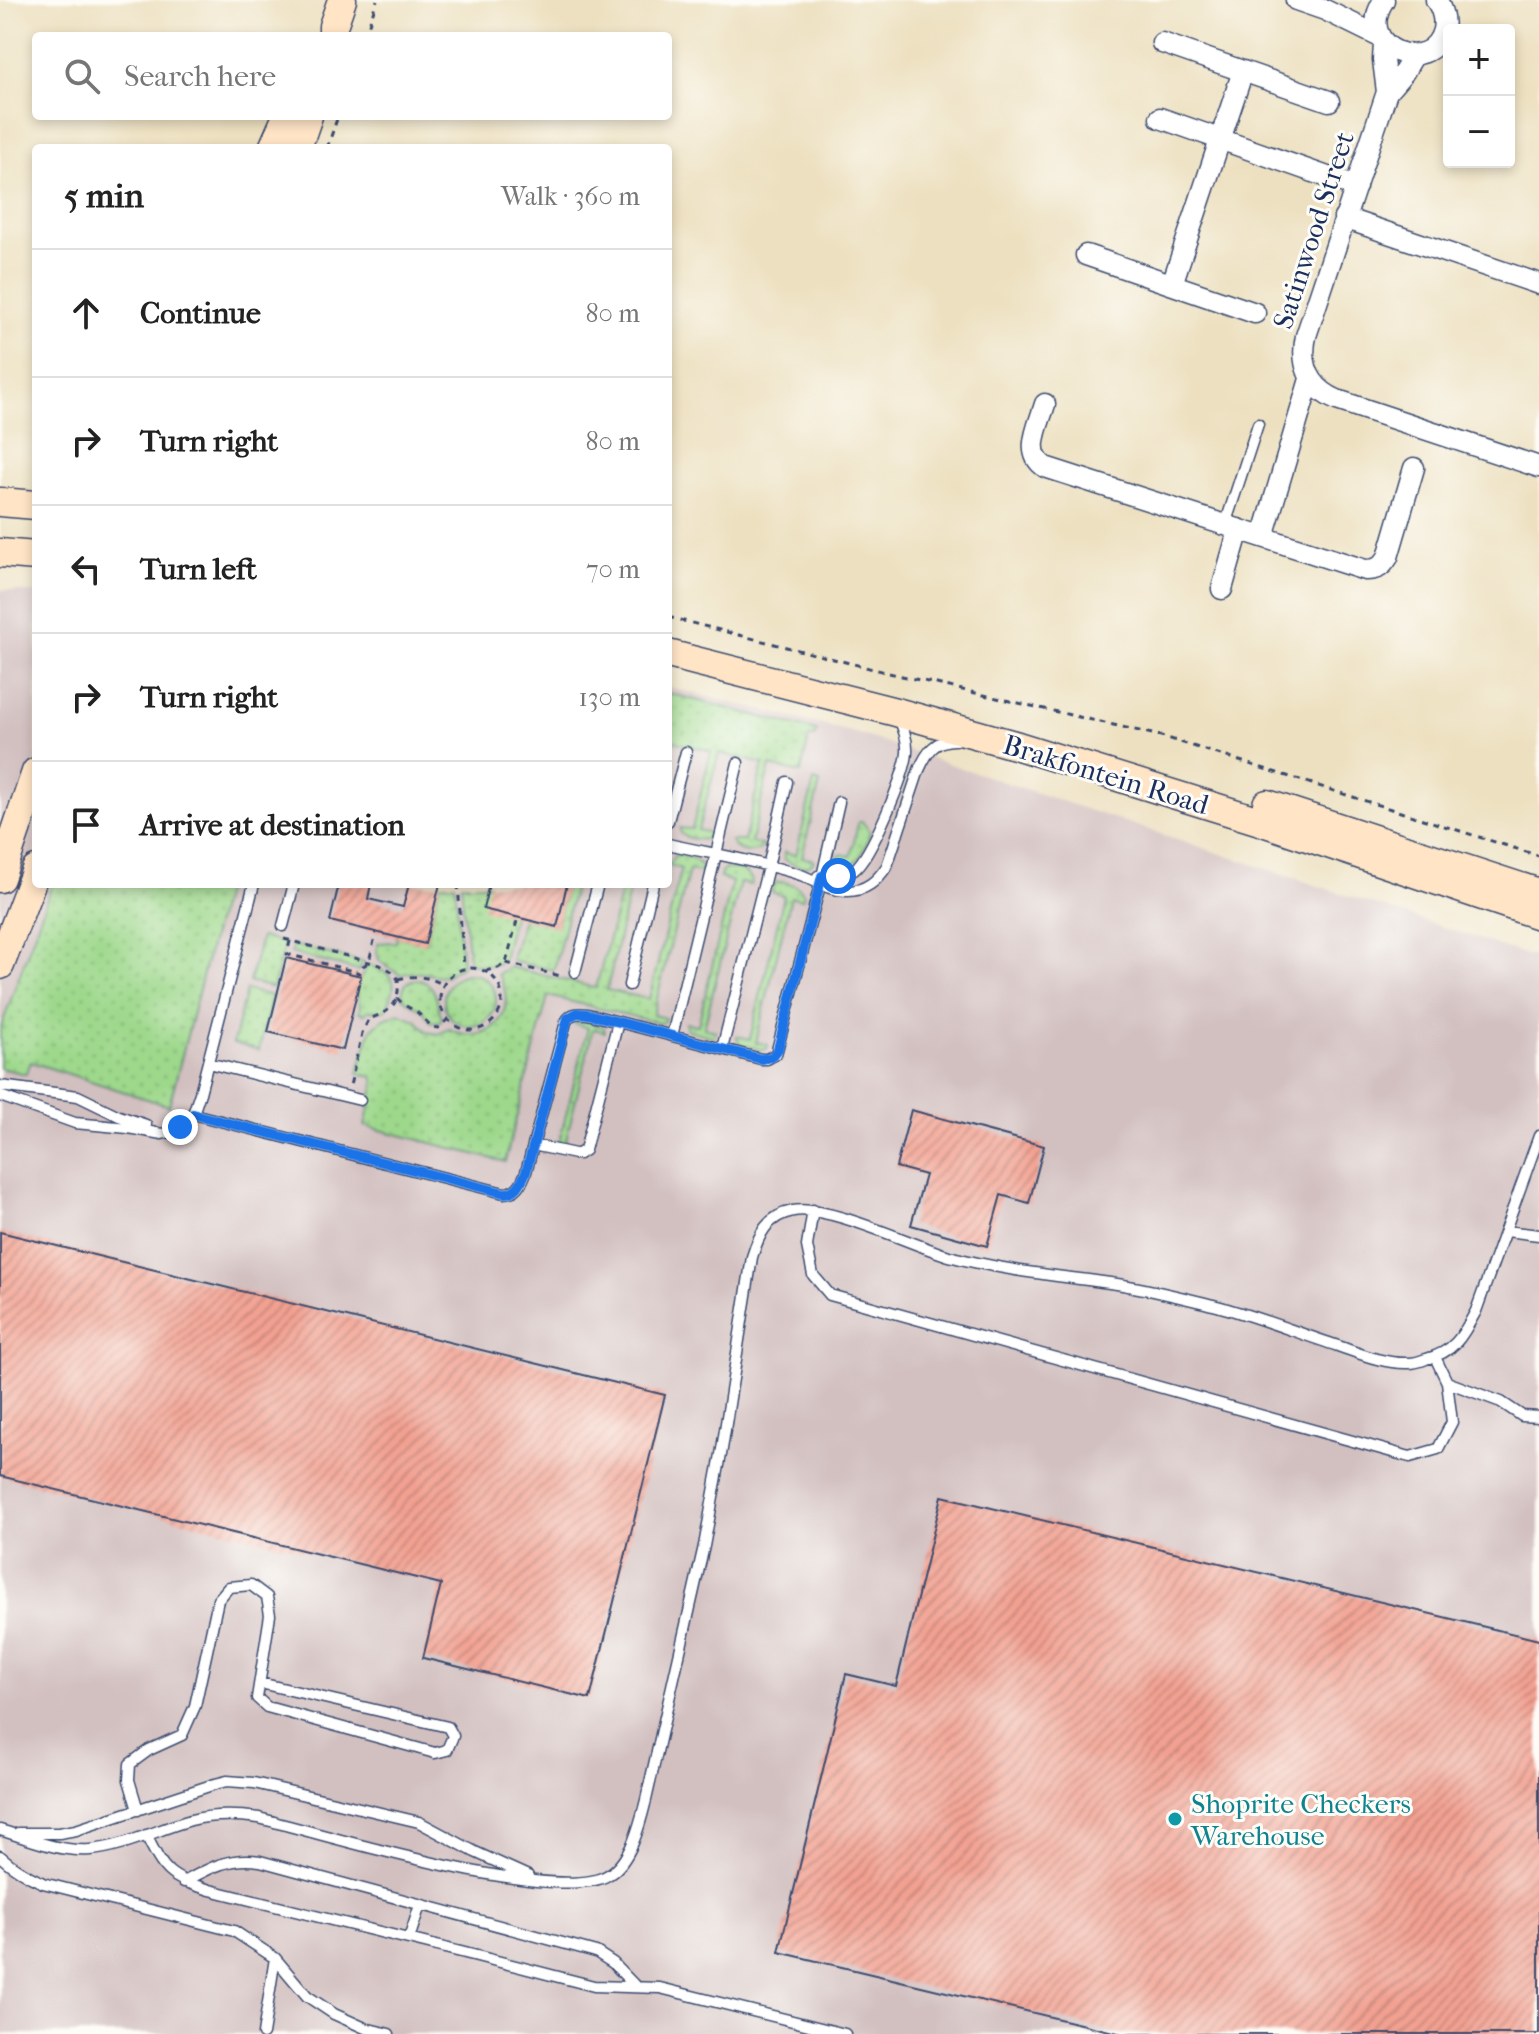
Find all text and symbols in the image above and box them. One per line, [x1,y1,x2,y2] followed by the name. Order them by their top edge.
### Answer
[1443,24,1515,168] map controls
[1443,24,1515,96] button: +
[32,32,672,120] search box
[60,54,104,98] icon: search
[124,59,276,94] text: Search here
[1443,96,1515,168] button: −
[1266,127,1361,333] street label: Satinwood Street
[64,176,144,216] text: 5 min
[501,181,640,212] text: Walk · 360 m
[64,291,108,335] icon: ahead
[140,296,261,331] text: Continue
[585,298,640,329] text: 80 m
[64,419,108,463] icon: right
[140,424,278,459] text: Turn right
[585,426,640,457] text: 80 m
[64,547,108,591] icon: left
[140,552,257,587] text: Turn left
[586,554,640,585] text: 70 m
[64,675,108,719] icon: right
[140,680,278,715] text: Turn right
[579,682,640,713] text: 130 m
[999,728,1213,822] street label: Brakfontein Road
[64,803,108,847] icon: arrive
[140,808,405,843] text: Arrive at destination
[820,858,856,894] route start
[162,1109,198,1145] route end
[1190,1787,1411,1852] place label: Shoprite Checkers Warehouse
[1166,1810,1184,1828] marker: Shoprite Checkers Warehouse

